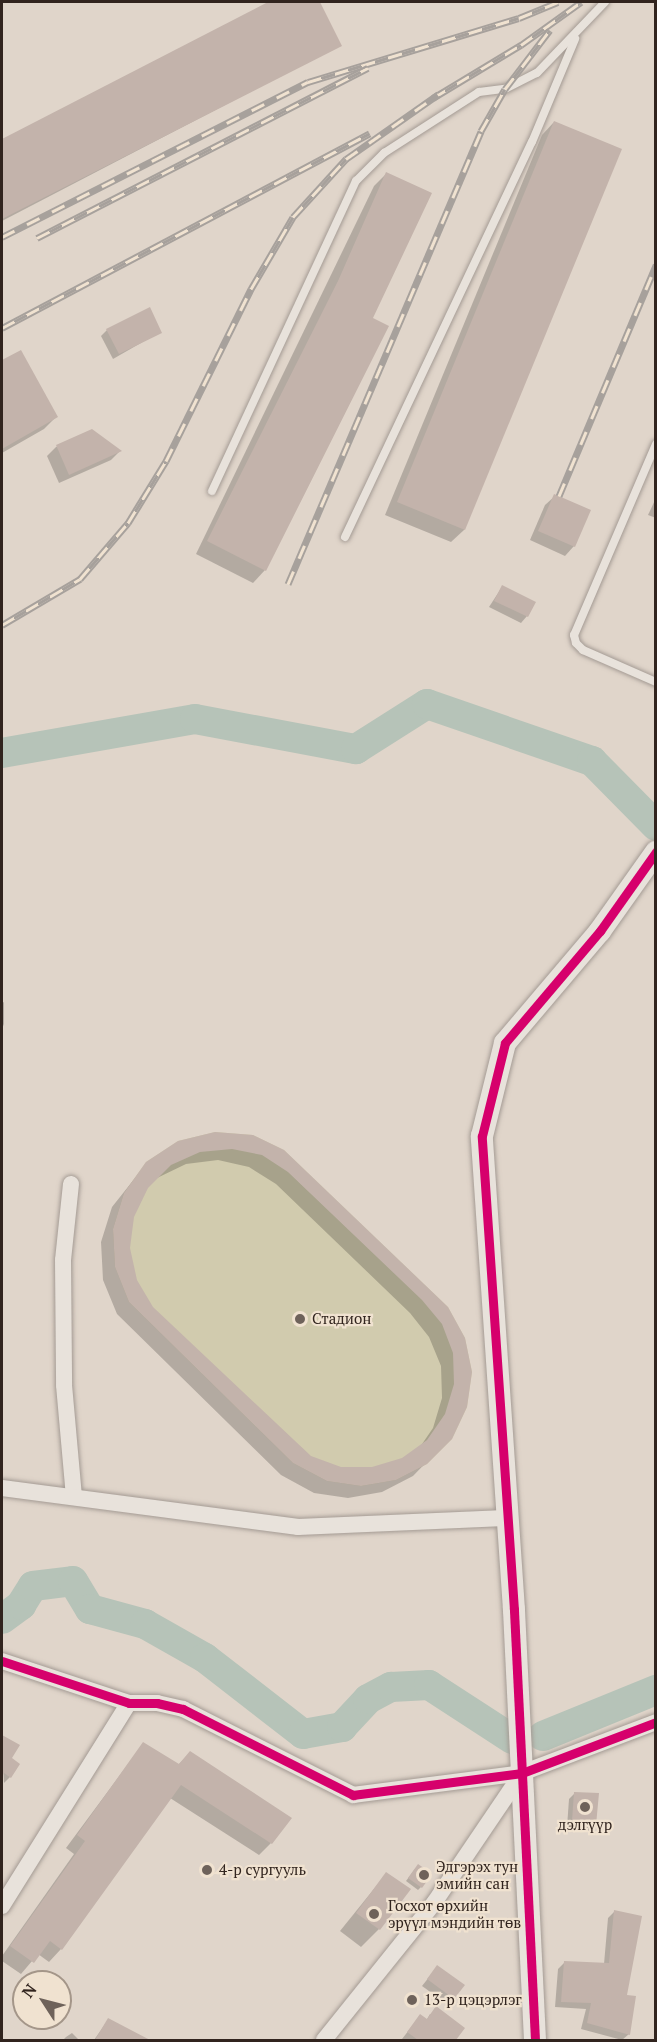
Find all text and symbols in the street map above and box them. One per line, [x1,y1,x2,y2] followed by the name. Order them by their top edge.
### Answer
[312,1310,371,1328] place label: Стадион
[293,1312,307,1326] marker: Стадион
[578,1800,592,1814] marker: дэлгүүр
[558,1816,612,1834] place label: дэлгүүр
[436,1857,519,1892] place label: Эдгэрэх тун эмийн сан
[219,1861,306,1879] place label: 4-р сургууль
[200,1863,214,1877] marker: 4-р сургууль
[417,1868,431,1882] marker: Эдгэрэх тун эмийн сан
[388,1896,522,1931] place label: Госхот өрхийн эрүүл мэндийн төв
[365,1905,383,1923] marker: Госхот өрхийн эрүүл мэндийн төв
[12,1970,72,2030] north arrow
[17,1979,42,2002] text: N
[424,1991,522,2009] place label: 13-р цэцэрлэг
[405,1993,419,2007] marker: 13-р цэцэрлэг

